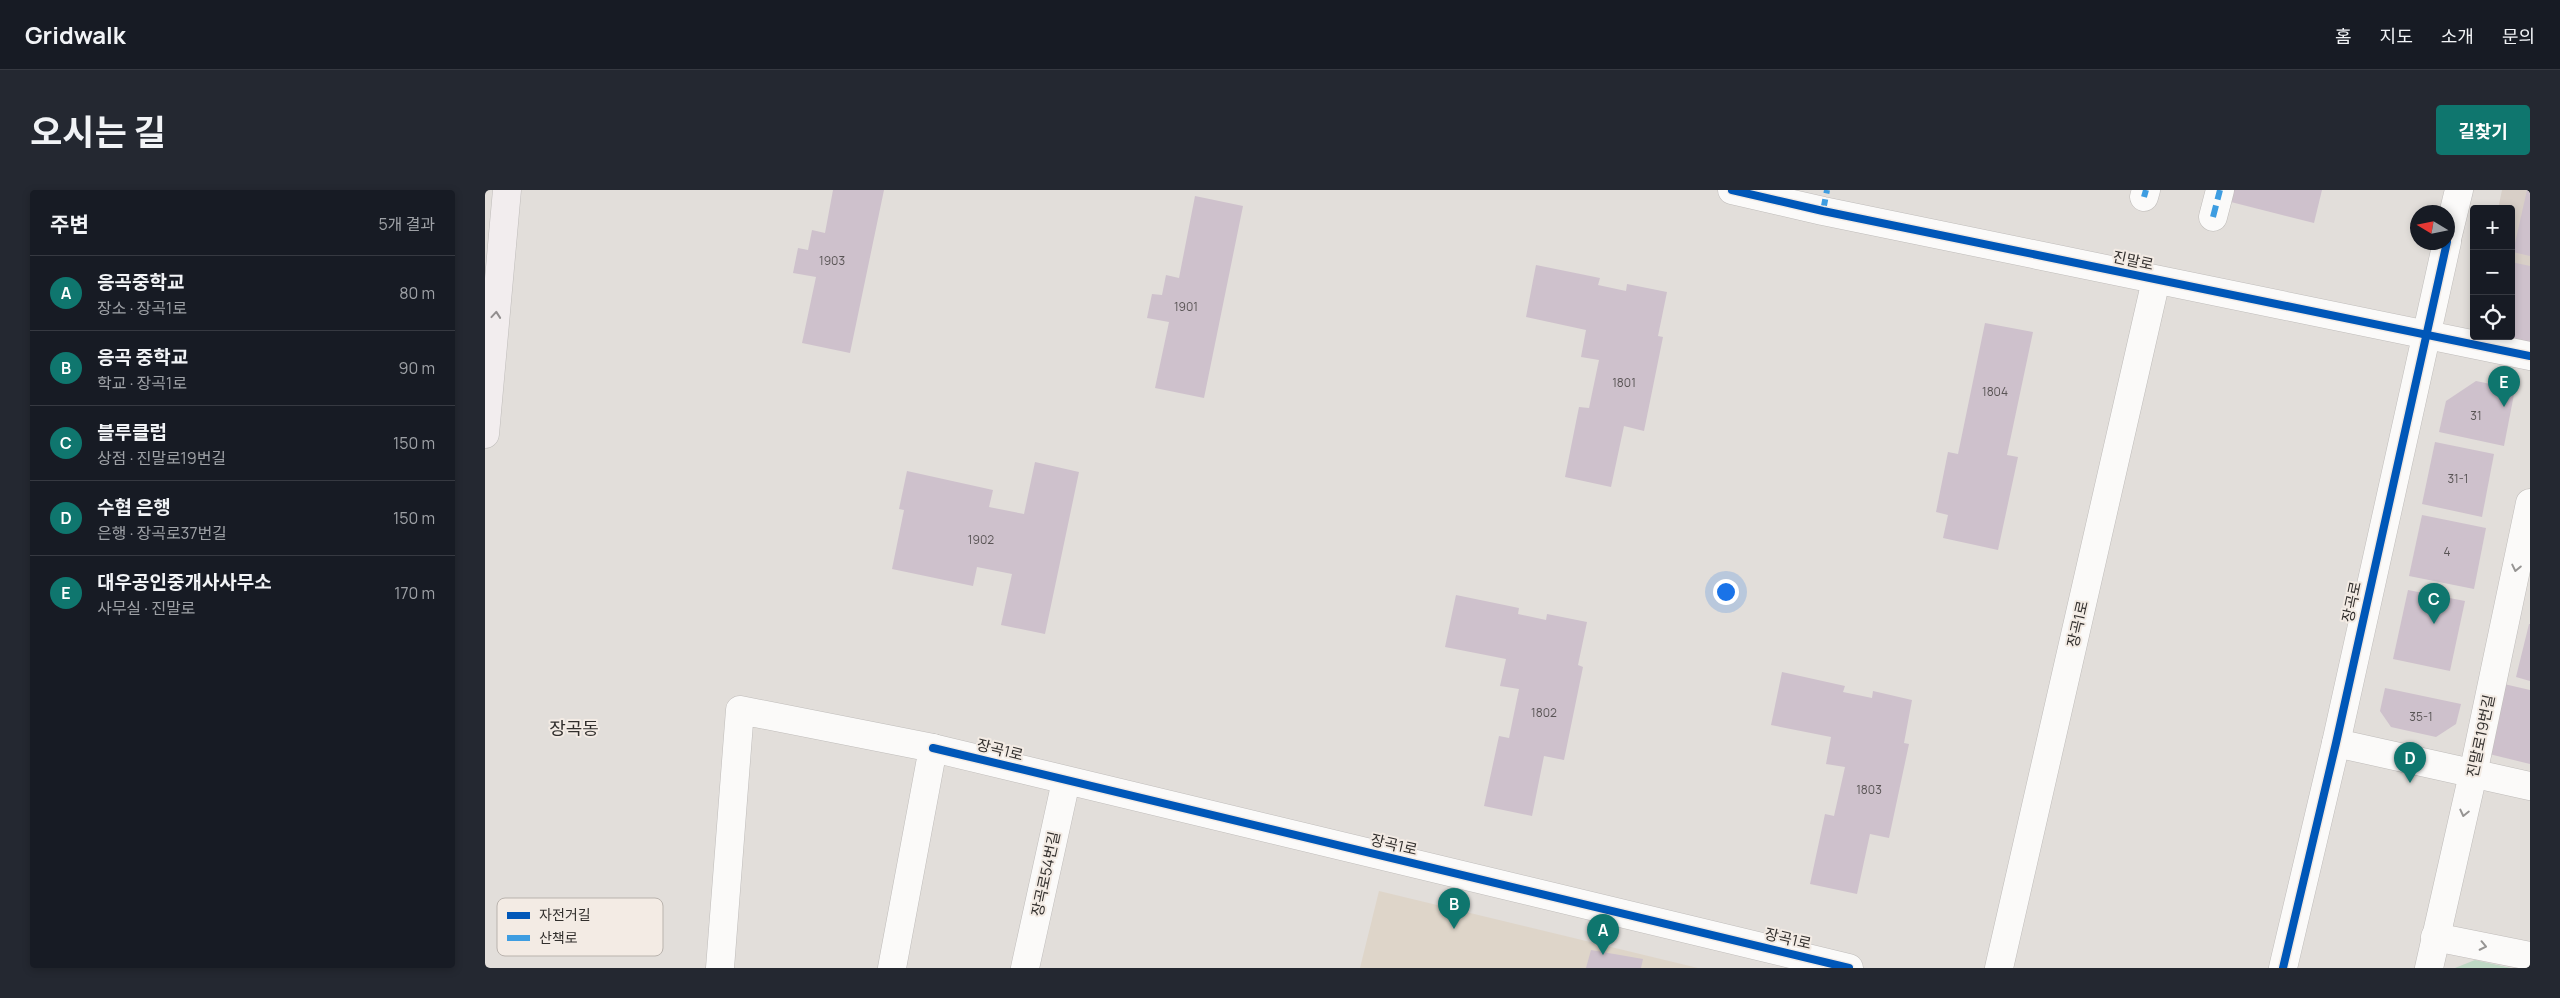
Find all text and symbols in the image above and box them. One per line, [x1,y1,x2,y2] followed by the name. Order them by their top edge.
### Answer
[25,18,126,51] text: Gridwalk
[2335,24,2352,48] text: 홈
[2380,24,2413,48] text: 지도
[2441,24,2474,48] text: 소개
[2502,24,2535,48] text: 문의
[2436,105,2530,155] button: 길찾기
[30,108,166,156] text: 오시는 길
[2410,205,2455,250] north arrow
[2470,205,2515,340] map controls
[2470,205,2515,250] button: +
[50,210,89,238] text: 주변
[378,213,435,235] text: 5개 결과
[2111,246,2156,275] street label: 진말로
[2470,250,2515,295] button: −
[819,252,845,269] house number: 1903
[97,269,184,295] text: 응곡중학교
[61,282,71,304] text: A
[399,282,435,304] text: 80 m
[2470,295,2515,340] button: locate
[97,297,187,319] text: 장소 · 장곡1로
[1174,298,1198,315] house number: 1901
[490,311,501,319] one-way arrow
[97,344,188,370] text: 응곡 중학교
[61,357,71,379] text: B
[399,357,435,379] text: 90 m
[2488,366,2520,407] pin: E
[97,372,187,394] text: 학교 · 장곡1로
[1612,374,1636,391] house number: 1801
[1982,383,2008,400] house number: 1804
[2470,407,2482,424] house number: 31
[97,419,167,445] text: 블루클럽
[60,432,72,454] text: C
[393,432,435,454] text: 150 m
[97,447,226,469] text: 상점 · 진말로19번길
[2447,470,2469,487] house number: 31-1
[97,494,171,520] text: 수협 은행
[60,507,72,529] text: D
[393,507,435,529] text: 150 m
[97,522,227,544] text: 은행 · 장곡로37번길
[968,531,994,548] house number: 1902
[2443,543,2451,560] house number: 4
[2512,564,2522,573] one-way arrow
[97,569,272,595] text: 대우공인중개사사무소
[1713,579,1739,605] your location
[2337,579,2366,624] street label: 장곡로
[61,582,71,604] text: E
[394,582,435,604] text: 170 m
[2418,583,2450,624] pin: C
[97,597,195,619] text: 사무실 · 진말로
[2062,598,2093,649] street label: 장곡1로
[2461,693,2500,779] street label: 진말로19번길
[1531,704,1557,721] house number: 1802
[2409,708,2433,725] house number: 35-1
[549,716,599,740] district label: 장곡동
[975,734,1026,765] street label: 장곡1로
[2394,742,2426,783] pin: D
[1856,781,1882,798] house number: 1803
[2459,808,2470,817] one-way arrow
[1026,829,1065,918] street label: 장곡로54번길
[1369,829,1420,860] street label: 장곡1로
[1438,888,1470,929] pin: B
[497,898,663,956] legend
[539,905,591,924] text: 자전거길
[1587,914,1619,955] pin: A
[1763,923,1814,954] street label: 장곡1로
[539,928,578,947] text: 산책로
[2478,941,2487,951] one-way arrow

